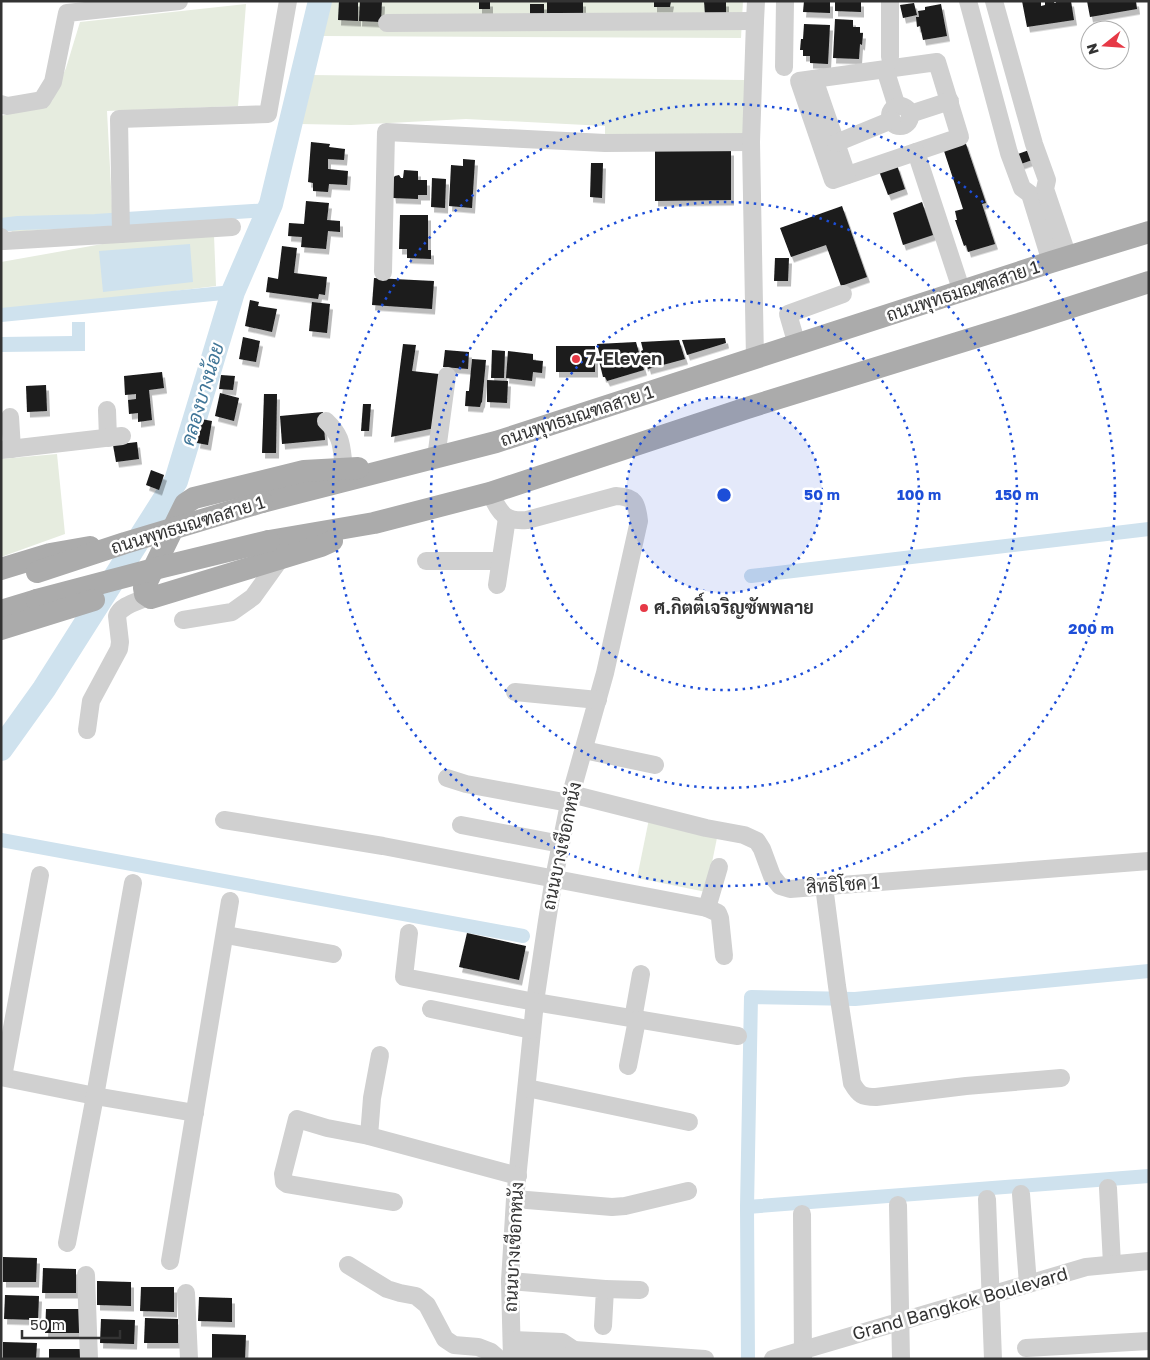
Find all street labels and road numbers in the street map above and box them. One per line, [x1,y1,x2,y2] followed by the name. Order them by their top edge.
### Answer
[883,255,1043,327] street label: ถนนพุทธมณฑลสาย 1
[497,380,657,452] street label: ถนนพุทธมณฑลสาย 1
[108,490,268,560] street label: ถนนพุทธมณฑลสาย 1
[537,780,585,912] street label: ถนนบางเชือกหนัง
[805,869,881,898] street label: สิทธิโชค 1
[499,1181,527,1313] street label: ถนนบางเชือกหนัง
[849,1262,1070,1344] street label: Grand Bangkok Boulevard

